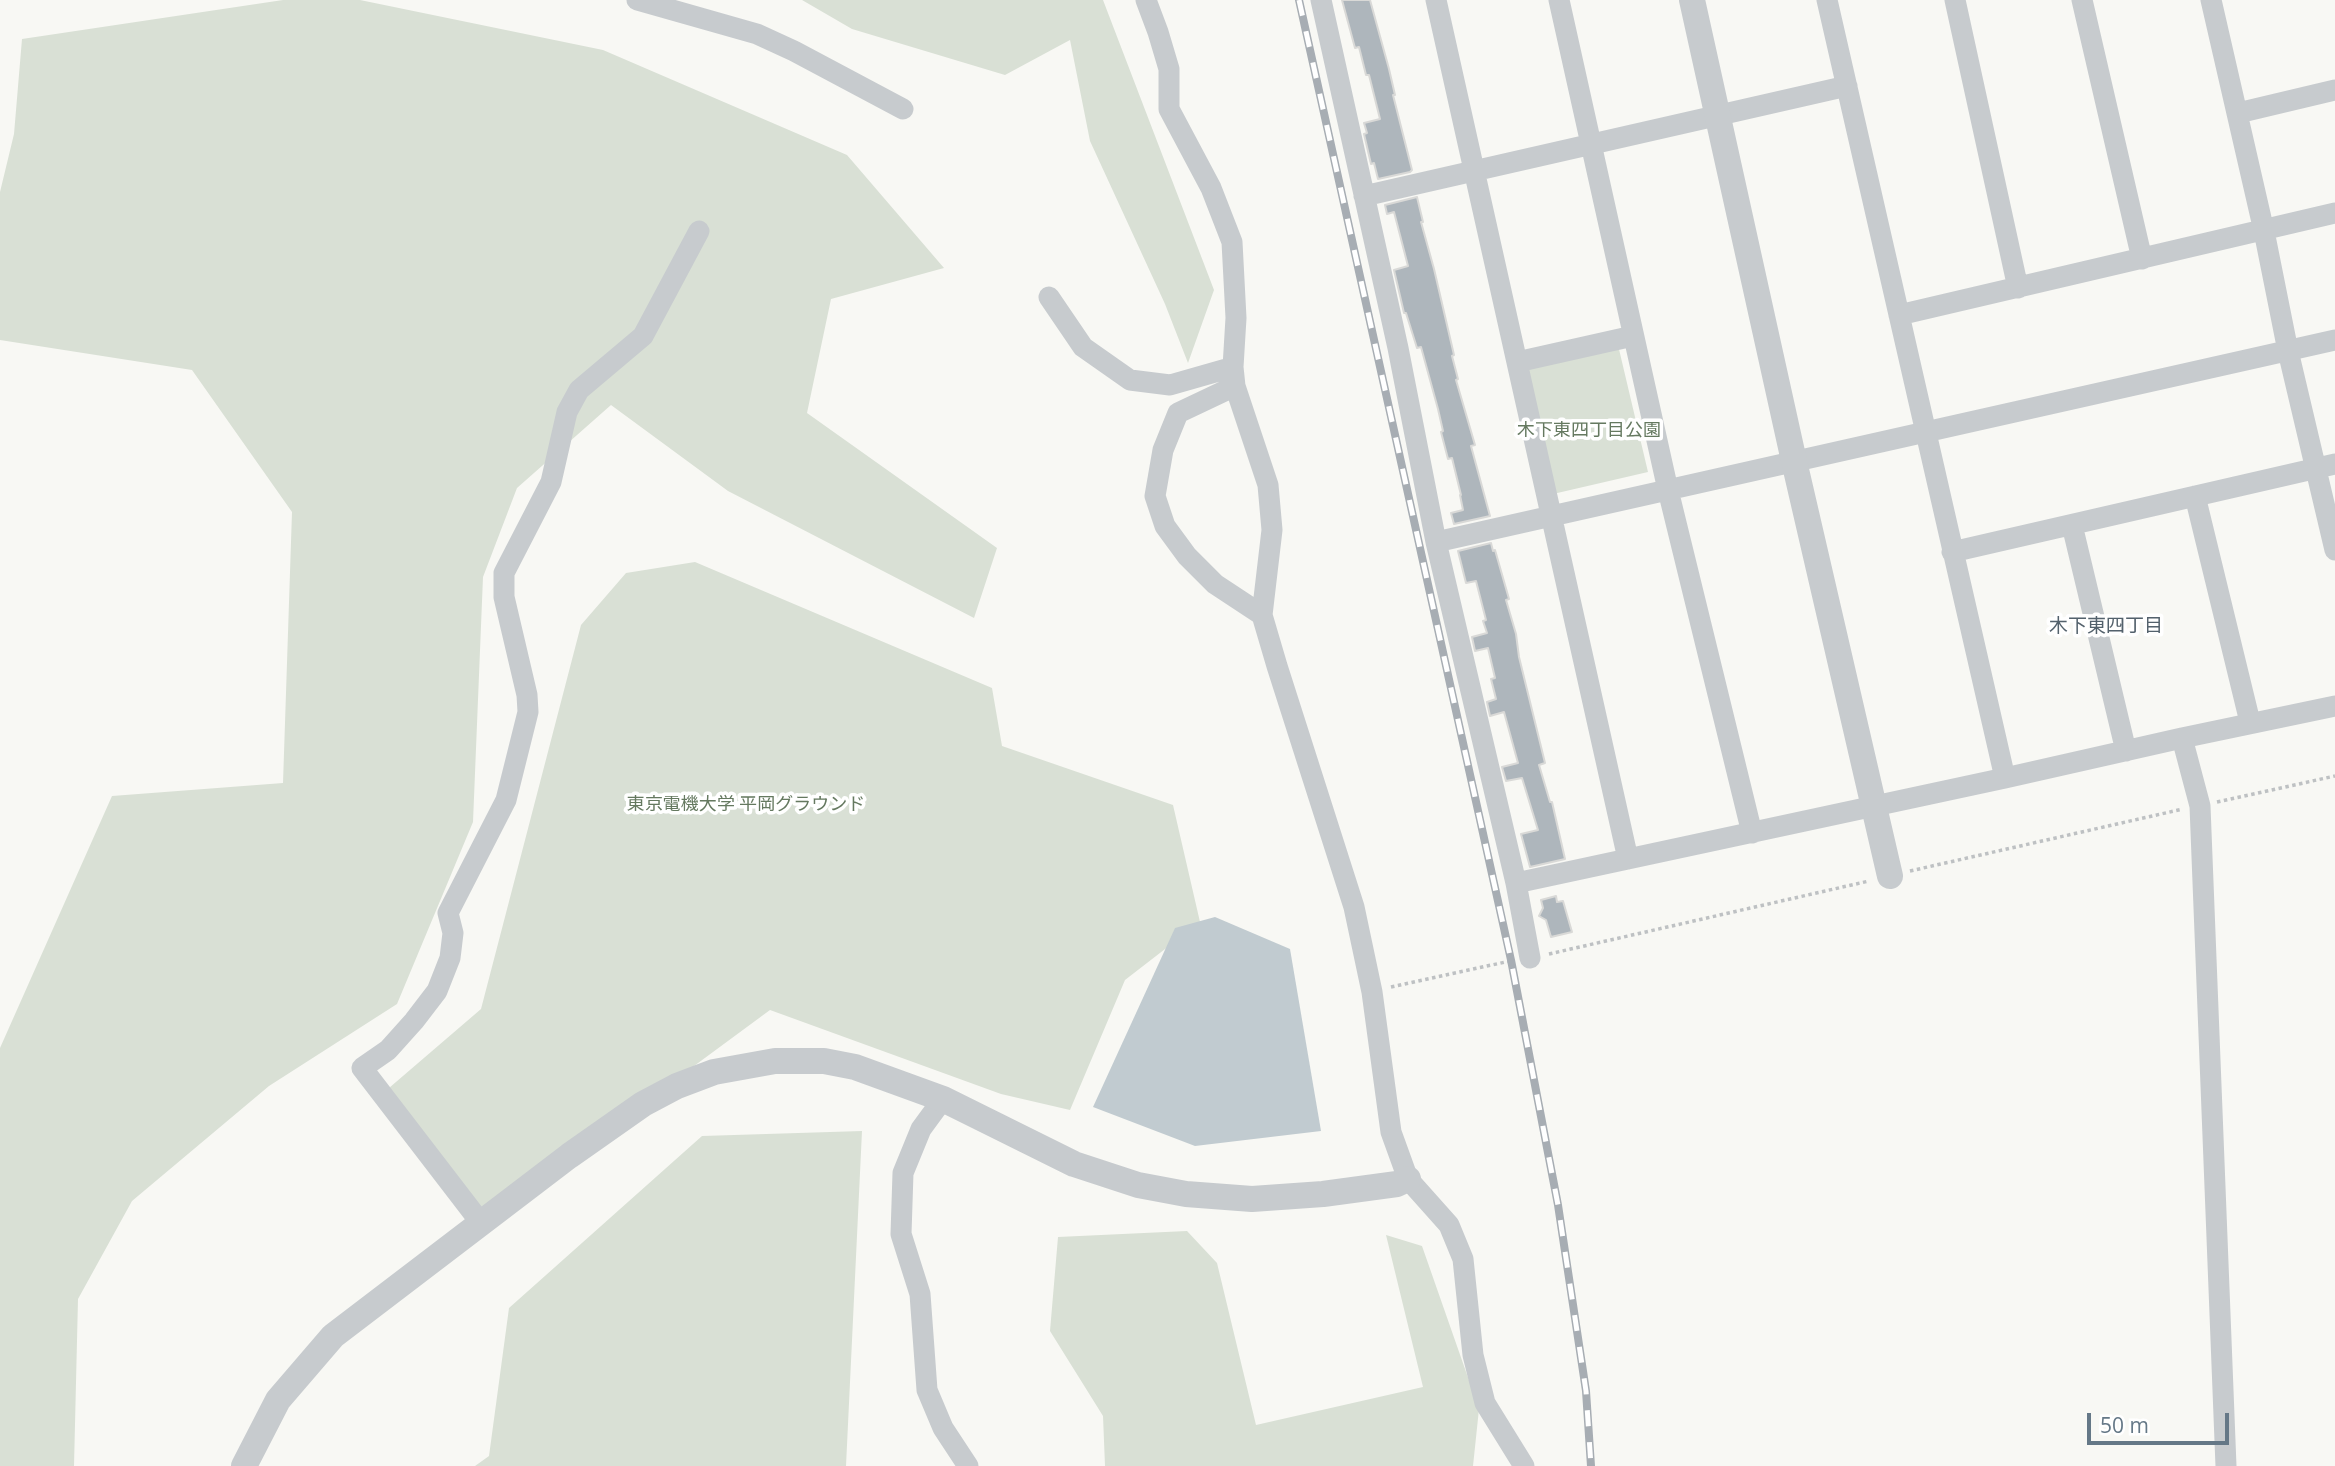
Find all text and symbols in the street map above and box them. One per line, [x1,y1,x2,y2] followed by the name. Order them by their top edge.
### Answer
[1517,420,1661,442] park label: 木下東四丁目公園
[2049,616,2163,638] district label: 木下東四丁目
[627,794,865,816] park label: 東京電機大学 平岡グラウンド
[2090,1400,2232,1444] scale bar
[2100,1411,2149,1439] text: 50 m

